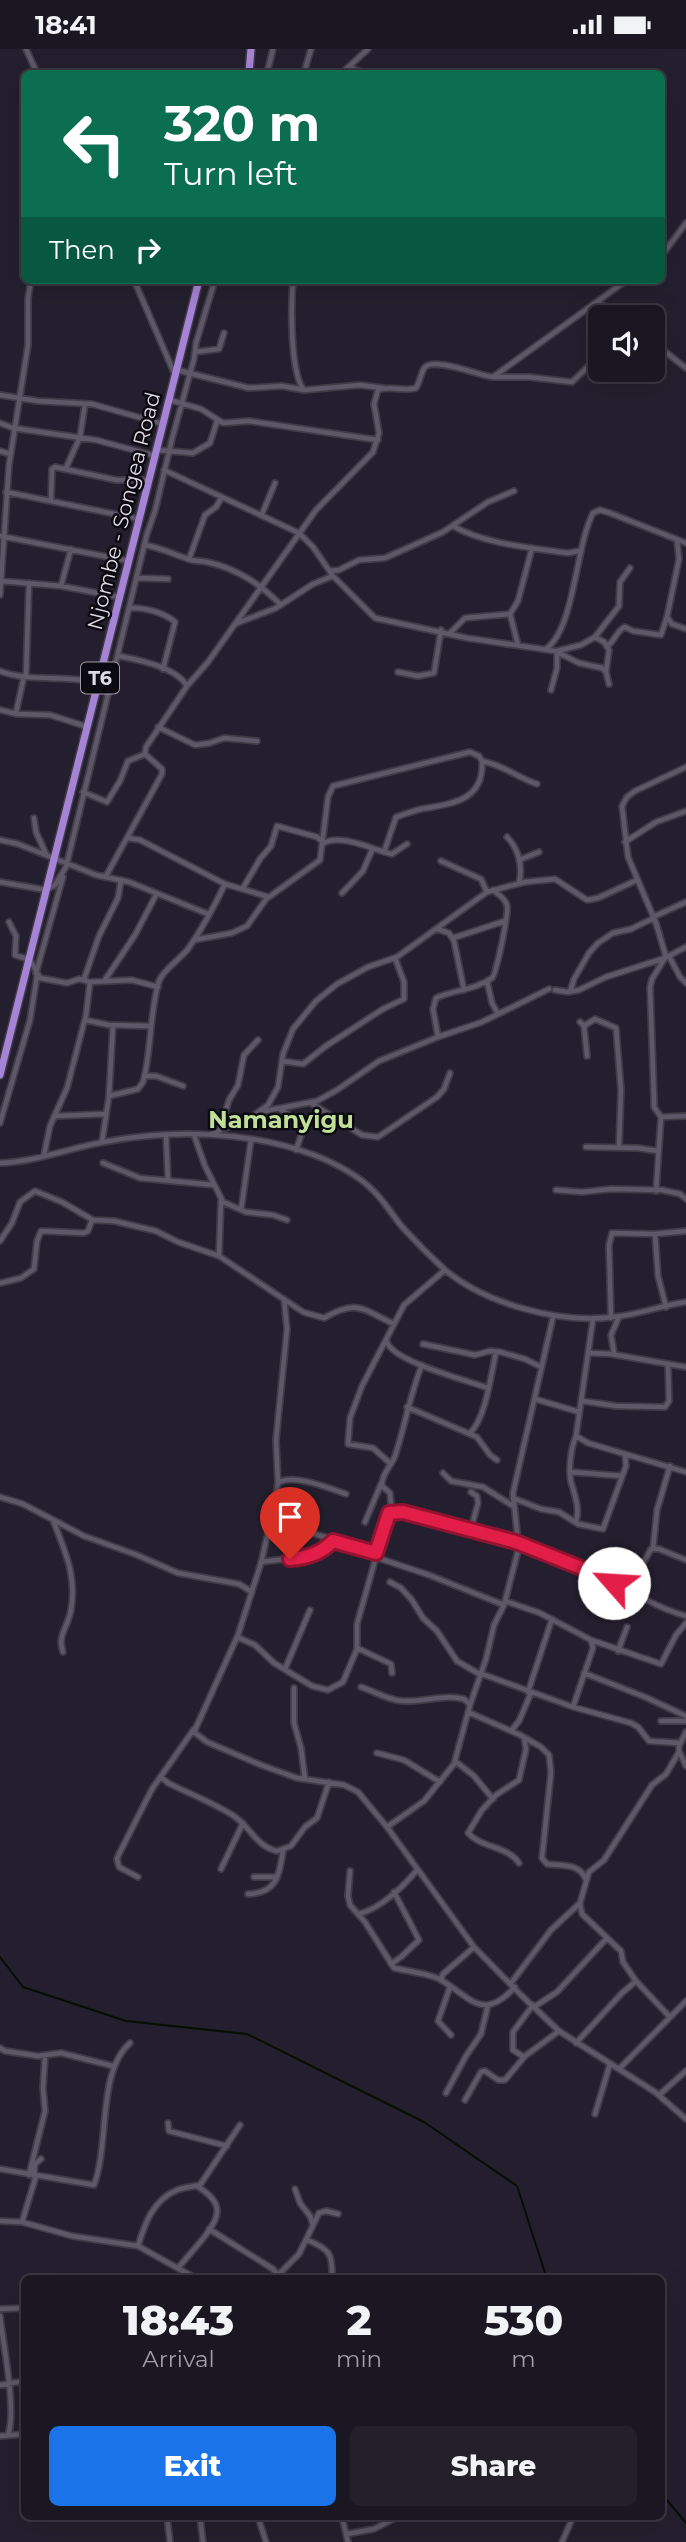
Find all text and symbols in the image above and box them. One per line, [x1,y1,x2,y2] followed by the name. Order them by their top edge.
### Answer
[35,9,97,41] text: 18:41
[164,94,320,153] text: 320 m
[49,98,140,189] icon: left
[164,154,298,193] text: Turn left
[129,231,167,269] icon: right
[49,234,115,266] text: Then
[588,305,665,382] map controls
[588,305,665,382] button: sound
[82,389,165,633] street label: Njombe - Songea Road
[81,663,119,693] road number: T6
[208,1105,354,1134] district label: Namanyigu
[260,1487,320,1559] pin
[271,1498,309,1536] icon: arrive
[577,1546,651,1620] position arrow
[123,2294,234,2346] text: 18:43
[347,2294,372,2346] text: 2
[484,2294,563,2346] text: 530
[142,2345,215,2373] text: Arrival
[336,2345,382,2373] text: min
[511,2345,536,2373] text: m
[49,2426,336,2506] button: Exit
[350,2426,637,2506] button: Share

